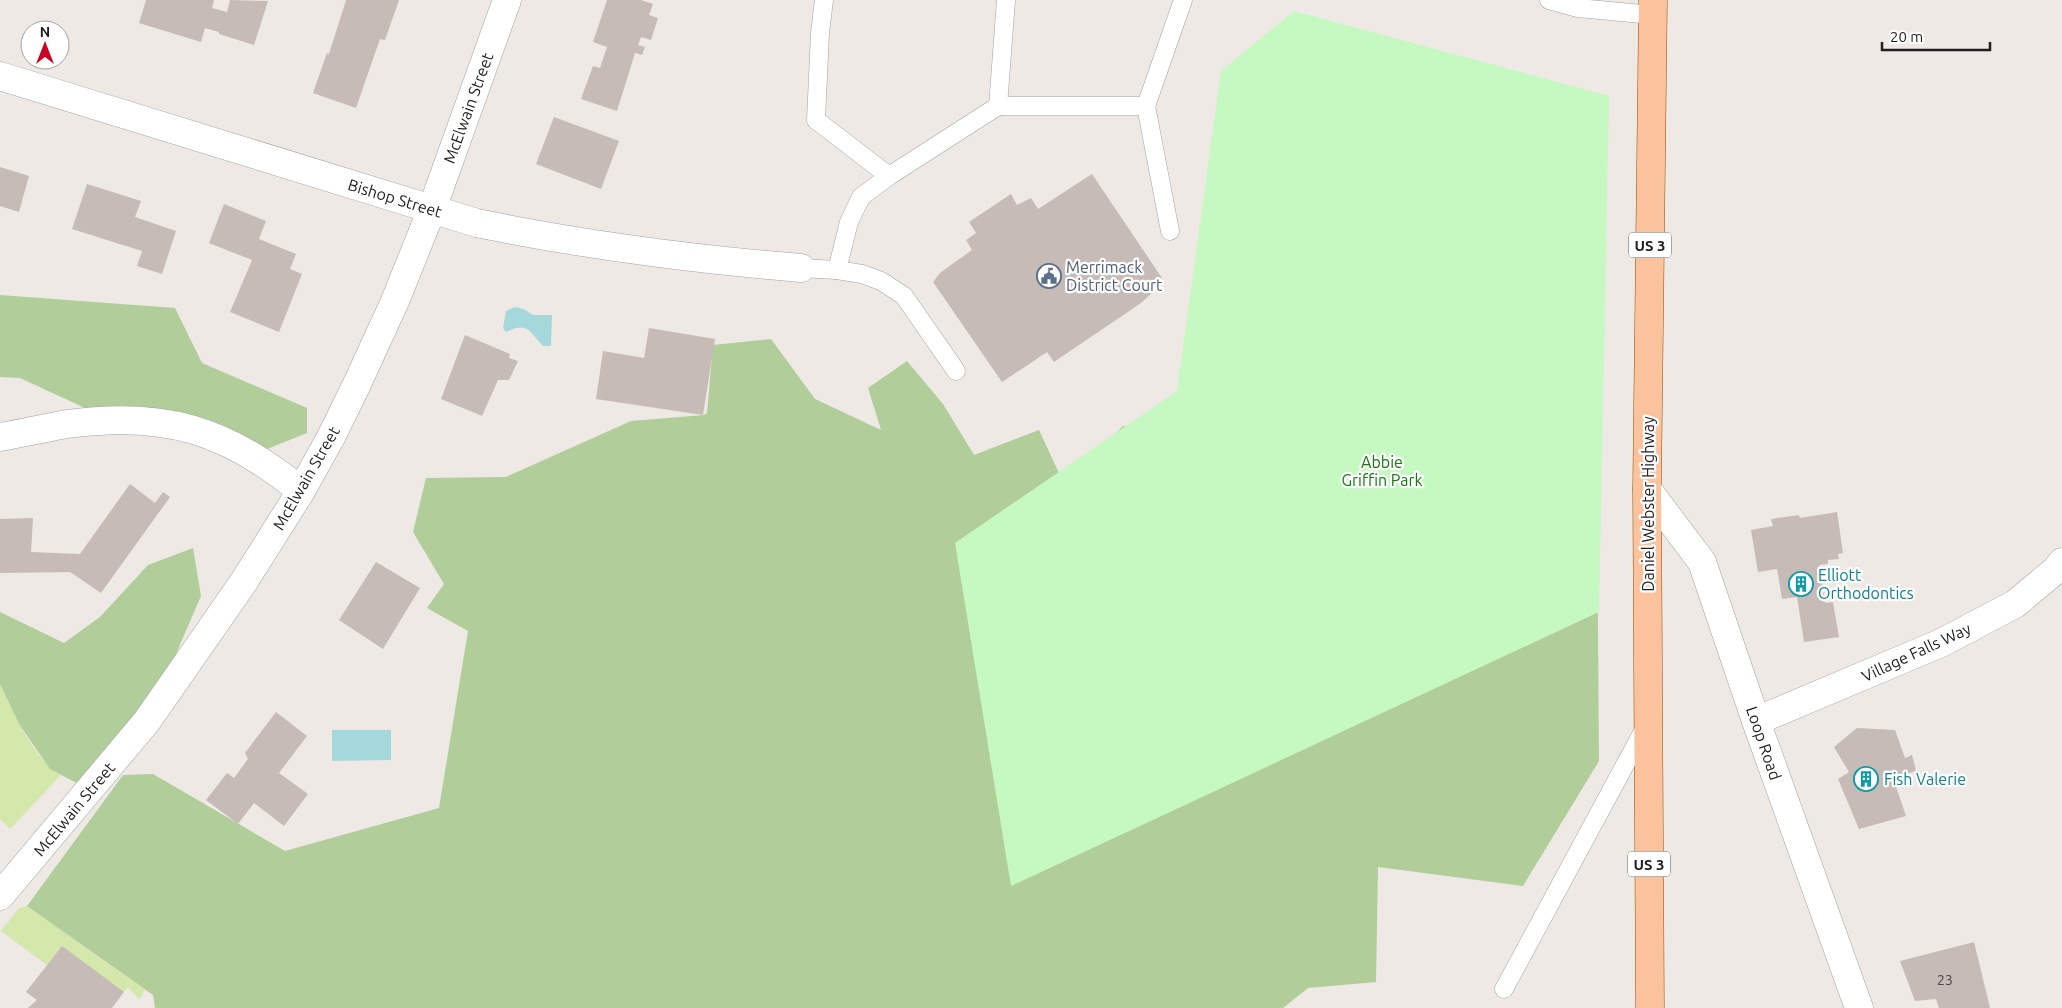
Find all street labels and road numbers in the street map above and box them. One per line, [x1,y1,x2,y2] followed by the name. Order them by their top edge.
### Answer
[440,50,497,166] street label: McElwain Street
[346,175,445,221] street label: Bishop Street
[1629,232,1671,258] road number: US 3
[1639,416,1657,592] street label: Daniel Webster Highway
[269,422,343,533] street label: McElwain Street
[1859,619,1974,685] street label: Village Falls Way
[1743,704,1785,782] street label: Loop Road
[30,758,119,859] street label: McElwain Street
[1628,852,1670,876] road number: US 3

